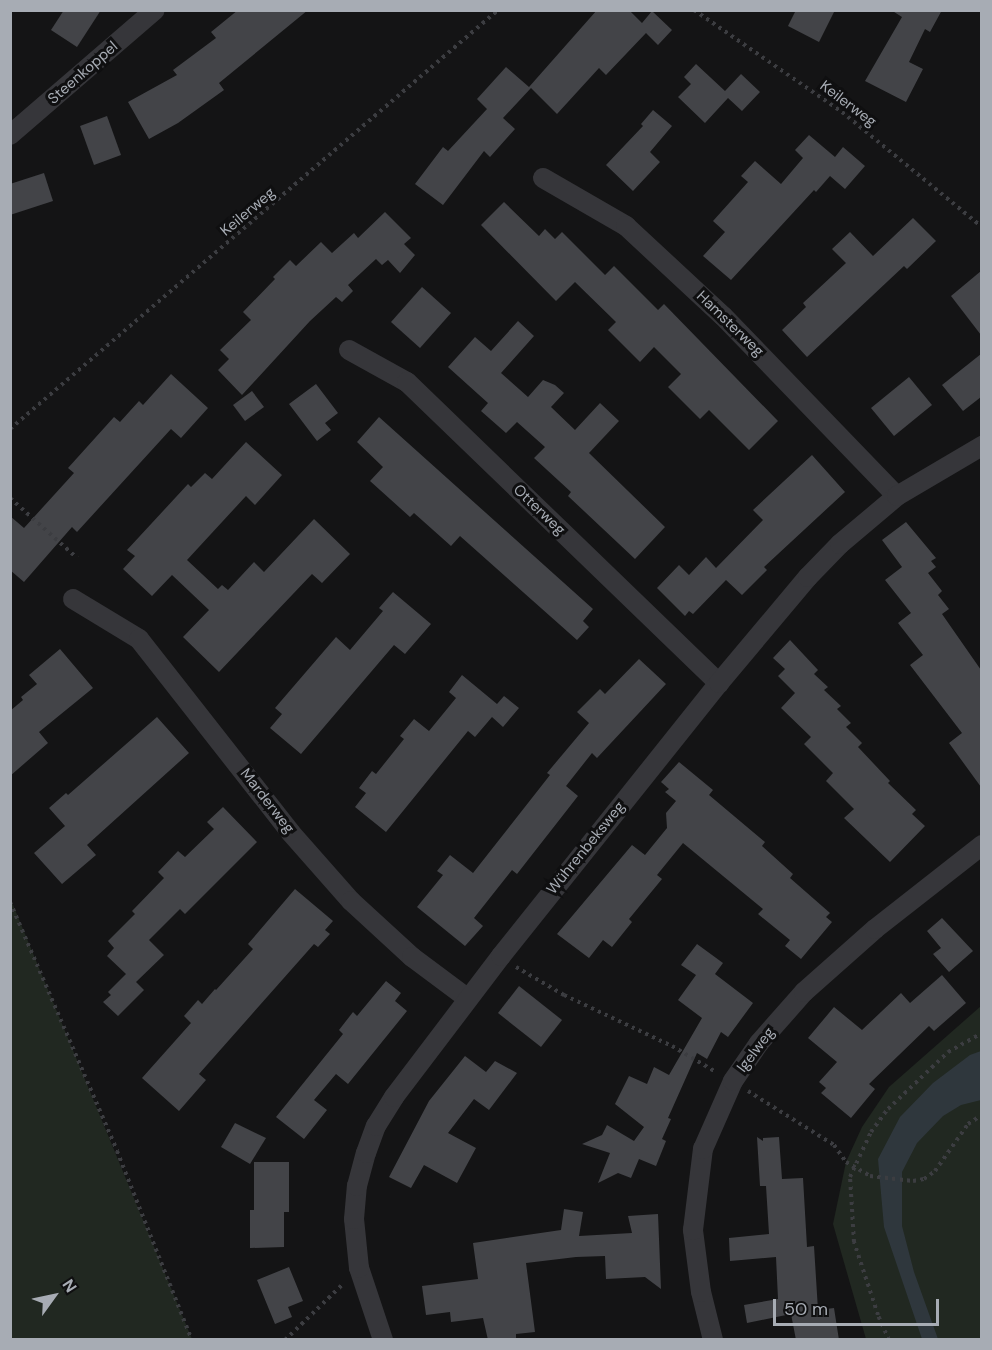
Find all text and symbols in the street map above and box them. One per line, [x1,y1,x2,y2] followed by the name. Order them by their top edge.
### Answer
[44,38,122,108] street label: Steenkoppel
[816,77,880,131] street label: Keilerweg
[217,184,279,240] street label: Keilerweg
[693,287,767,361] street label: Hamsterweg
[509,481,569,539] street label: Otterweg
[236,765,298,837] street label: Marderweg
[543,798,629,898] street label: Wührenbeksweg
[733,1024,779,1076] street label: Igelweg
[24,1266,84,1326] north arrow
[58,1275,81,1297] text: N
[776,1287,942,1325] scale bar
[784,1297,828,1321] text: 50 m

